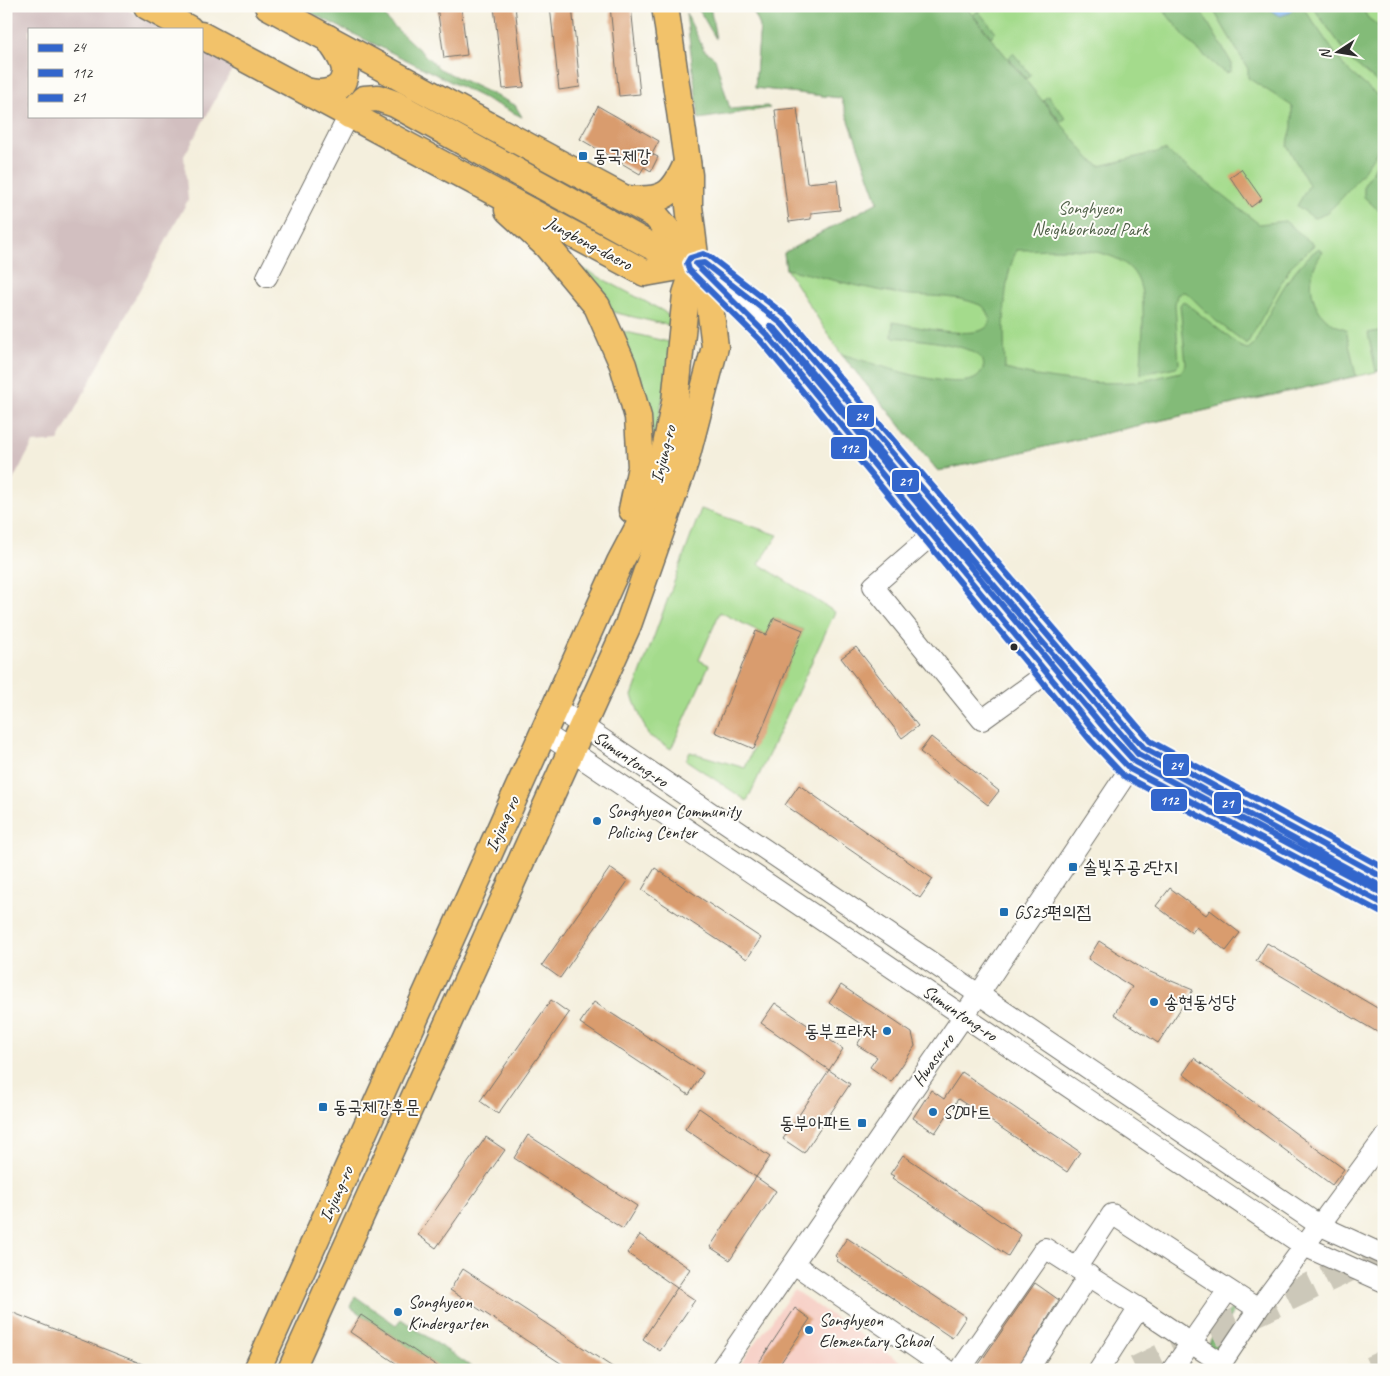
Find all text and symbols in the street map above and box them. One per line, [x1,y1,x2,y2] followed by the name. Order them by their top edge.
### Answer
[28,28,202,118] legend
[1312,28,1362,78] north arrow
[72,38,87,57] text: 24
[1316,46,1335,61] text: N
[72,64,94,83] text: 112
[72,88,87,107] text: 21
[593,145,651,167] place label: 동국제강
[577,150,589,162] marker: 동국제강
[1032,197,1149,240] park label: Songhyeon Neighborhood Park
[541,211,637,276] street label: Jungbong-daero
[846,404,875,428] line badge: 24
[855,408,869,425] text: 24
[645,421,681,485] street label: Injung-ro
[830,436,868,460] line badge: 112
[840,440,860,457] text: 112
[891,469,920,493] line badge: 21
[899,473,913,490] text: 21
[1009,642,1019,652] unlabelled marker
[589,726,674,793] street label: Sumuntong-ro
[1162,753,1190,777] line badge: 24
[1170,757,1184,774] text: 24
[1150,788,1188,812] line badge: 112
[480,791,525,855] street label: Injung-ro
[1213,791,1242,815] line badge: 21
[1160,792,1180,809] text: 112
[1221,795,1235,812] text: 21
[607,800,742,843] place label: Songhyeon Community Policing Center
[591,815,603,827] marker: Songhyeon Community Policing Center
[1083,856,1178,878] place label: 솔빛주공2단지
[1067,861,1079,873] marker: 솔빛주공2단지
[1014,901,1091,923] place label: GS25편의점
[998,906,1010,918] marker: GS25편의점
[918,980,1003,1047] street label: Sumuntong-ro
[1164,991,1237,1013] place label: 송현동성당
[1148,996,1160,1008] marker: 송현동성당
[805,1020,878,1042] place label: 동부프라자
[881,1025,893,1037] marker: 동부프라자
[907,1028,960,1090] street label: Hwasu-ro
[333,1096,420,1118] place label: 동국제강후문
[317,1101,329,1113] marker: 동국제강후문
[943,1101,991,1123] place label: SD마트
[927,1106,939,1118] marker: SD마트
[780,1112,852,1134] place label: 동부아파트
[856,1117,868,1129] marker: 동부아파트
[314,1161,359,1225] street label: Injung-ro
[408,1291,489,1334] place label: Songhyeon Kindergarten
[392,1306,404,1318] marker: Songhyeon Kindergarten
[819,1309,934,1352] place label: Songhyeon Elementary School
[803,1324,815,1336] marker: Songhyeon Elementary School

